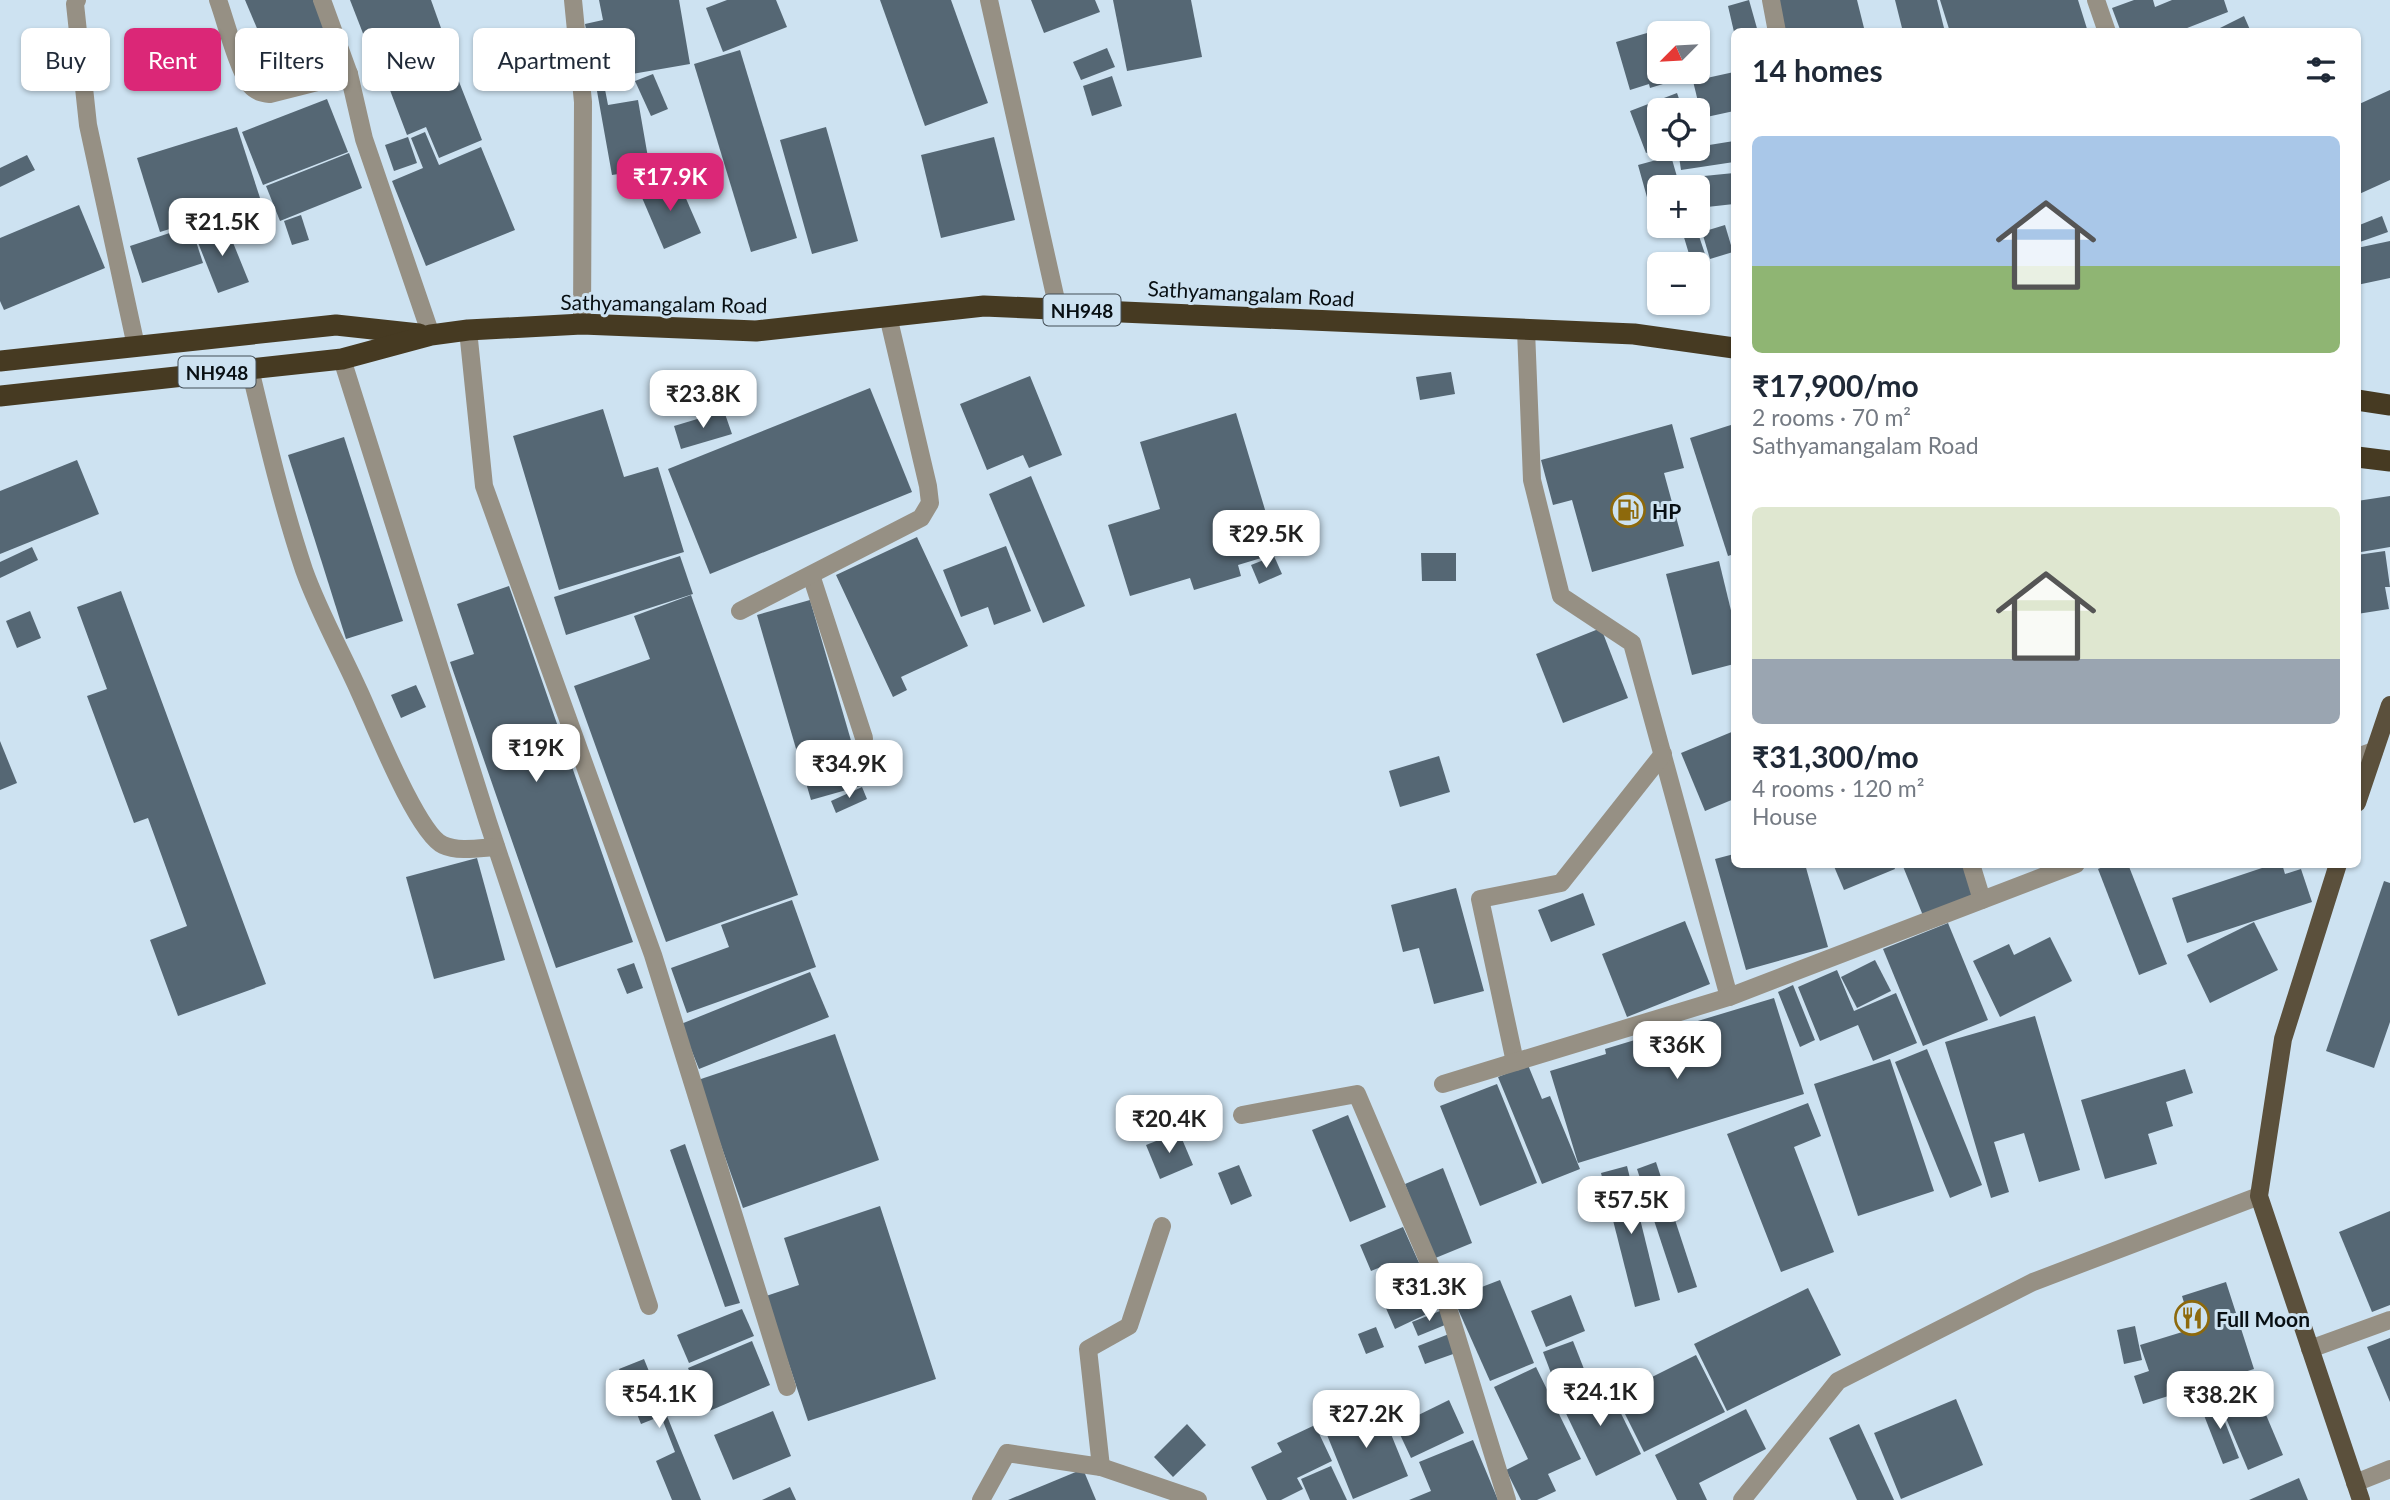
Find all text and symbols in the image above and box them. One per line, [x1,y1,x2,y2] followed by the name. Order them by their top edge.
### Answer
[1647,21,1710,84] north arrow
[1647,21,1710,315] map controls
[21,28,110,91] chip: Buy
[124,28,221,91] chip: Rent
[235,28,348,91] chip: Filters
[362,28,459,91] chip: New
[473,28,635,91] chip: Apartment
[2302,51,2340,89] icon: filters
[1752,52,1883,88] text: 14 homes
[1647,98,1710,161] button: locate
[613,154,727,213] pin: ₹17.9K
[633,162,707,190] text: ₹17.9K
[1647,175,1710,238] button: +
[1983,182,2109,308] icon: home
[165,198,279,258] pin: ₹21.5K
[185,207,259,235] text: ₹21.5K
[1647,252,1710,315] button: −
[1147,275,1355,311] street label: Sathyamangalam Road
[560,289,768,317] street label: Sathyamangalam Road
[1044,294,1120,326] road number: NH948
[178,356,256,388] road number: NH948
[1752,367,1919,403] text: ₹17,900/mo
[646,370,760,430] pin: ₹23.8K
[666,379,740,407] text: ₹23.8K
[1752,403,1911,431] text: 2 rooms · 70 m²
[1752,431,1979,459] text: Sathyamangalam Road
[1609,491,1647,529] fuel station icon: HP
[1652,498,1681,523] place label: HP
[1209,510,1323,570] pin: ₹29.5K
[1229,519,1303,547] text: ₹29.5K
[1983,553,2109,679] icon: home
[495,724,577,784] pin: ₹19K
[508,733,564,761] text: ₹19K
[1752,738,1919,774] text: ₹31,300/mo
[792,740,906,800] pin: ₹34.9K
[812,749,886,777] text: ₹34.9K
[1752,774,1924,802] text: 4 rooms · 120 m²
[1752,802,1817,830] text: House
[1636,1021,1718,1081] pin: ₹36K
[1649,1030,1705,1058] text: ₹36K
[1112,1096,1226,1155] pin: ₹20.4K
[1132,1104,1206,1132] text: ₹20.4K
[1574,1176,1688,1236] pin: ₹57.5K
[1594,1185,1668,1213] text: ₹57.5K
[1372,1264,1486,1323] pin: ₹31.3K
[1392,1272,1466,1300] text: ₹31.3K
[2173,1299,2211,1337] restaurant icon: Full Moon
[2216,1306,2310,1331] place label: Full Moon
[1543,1368,1657,1428] pin: ₹24.1K
[602,1370,716,1430] pin: ₹54.1K
[2163,1372,2277,1431] pin: ₹38.2K
[1563,1377,1637,1405] text: ₹24.1K
[622,1379,696,1407] text: ₹54.1K
[2183,1380,2257,1408] text: ₹38.2K
[1309,1390,1423,1450] pin: ₹27.2K
[1329,1399,1403,1427] text: ₹27.2K

